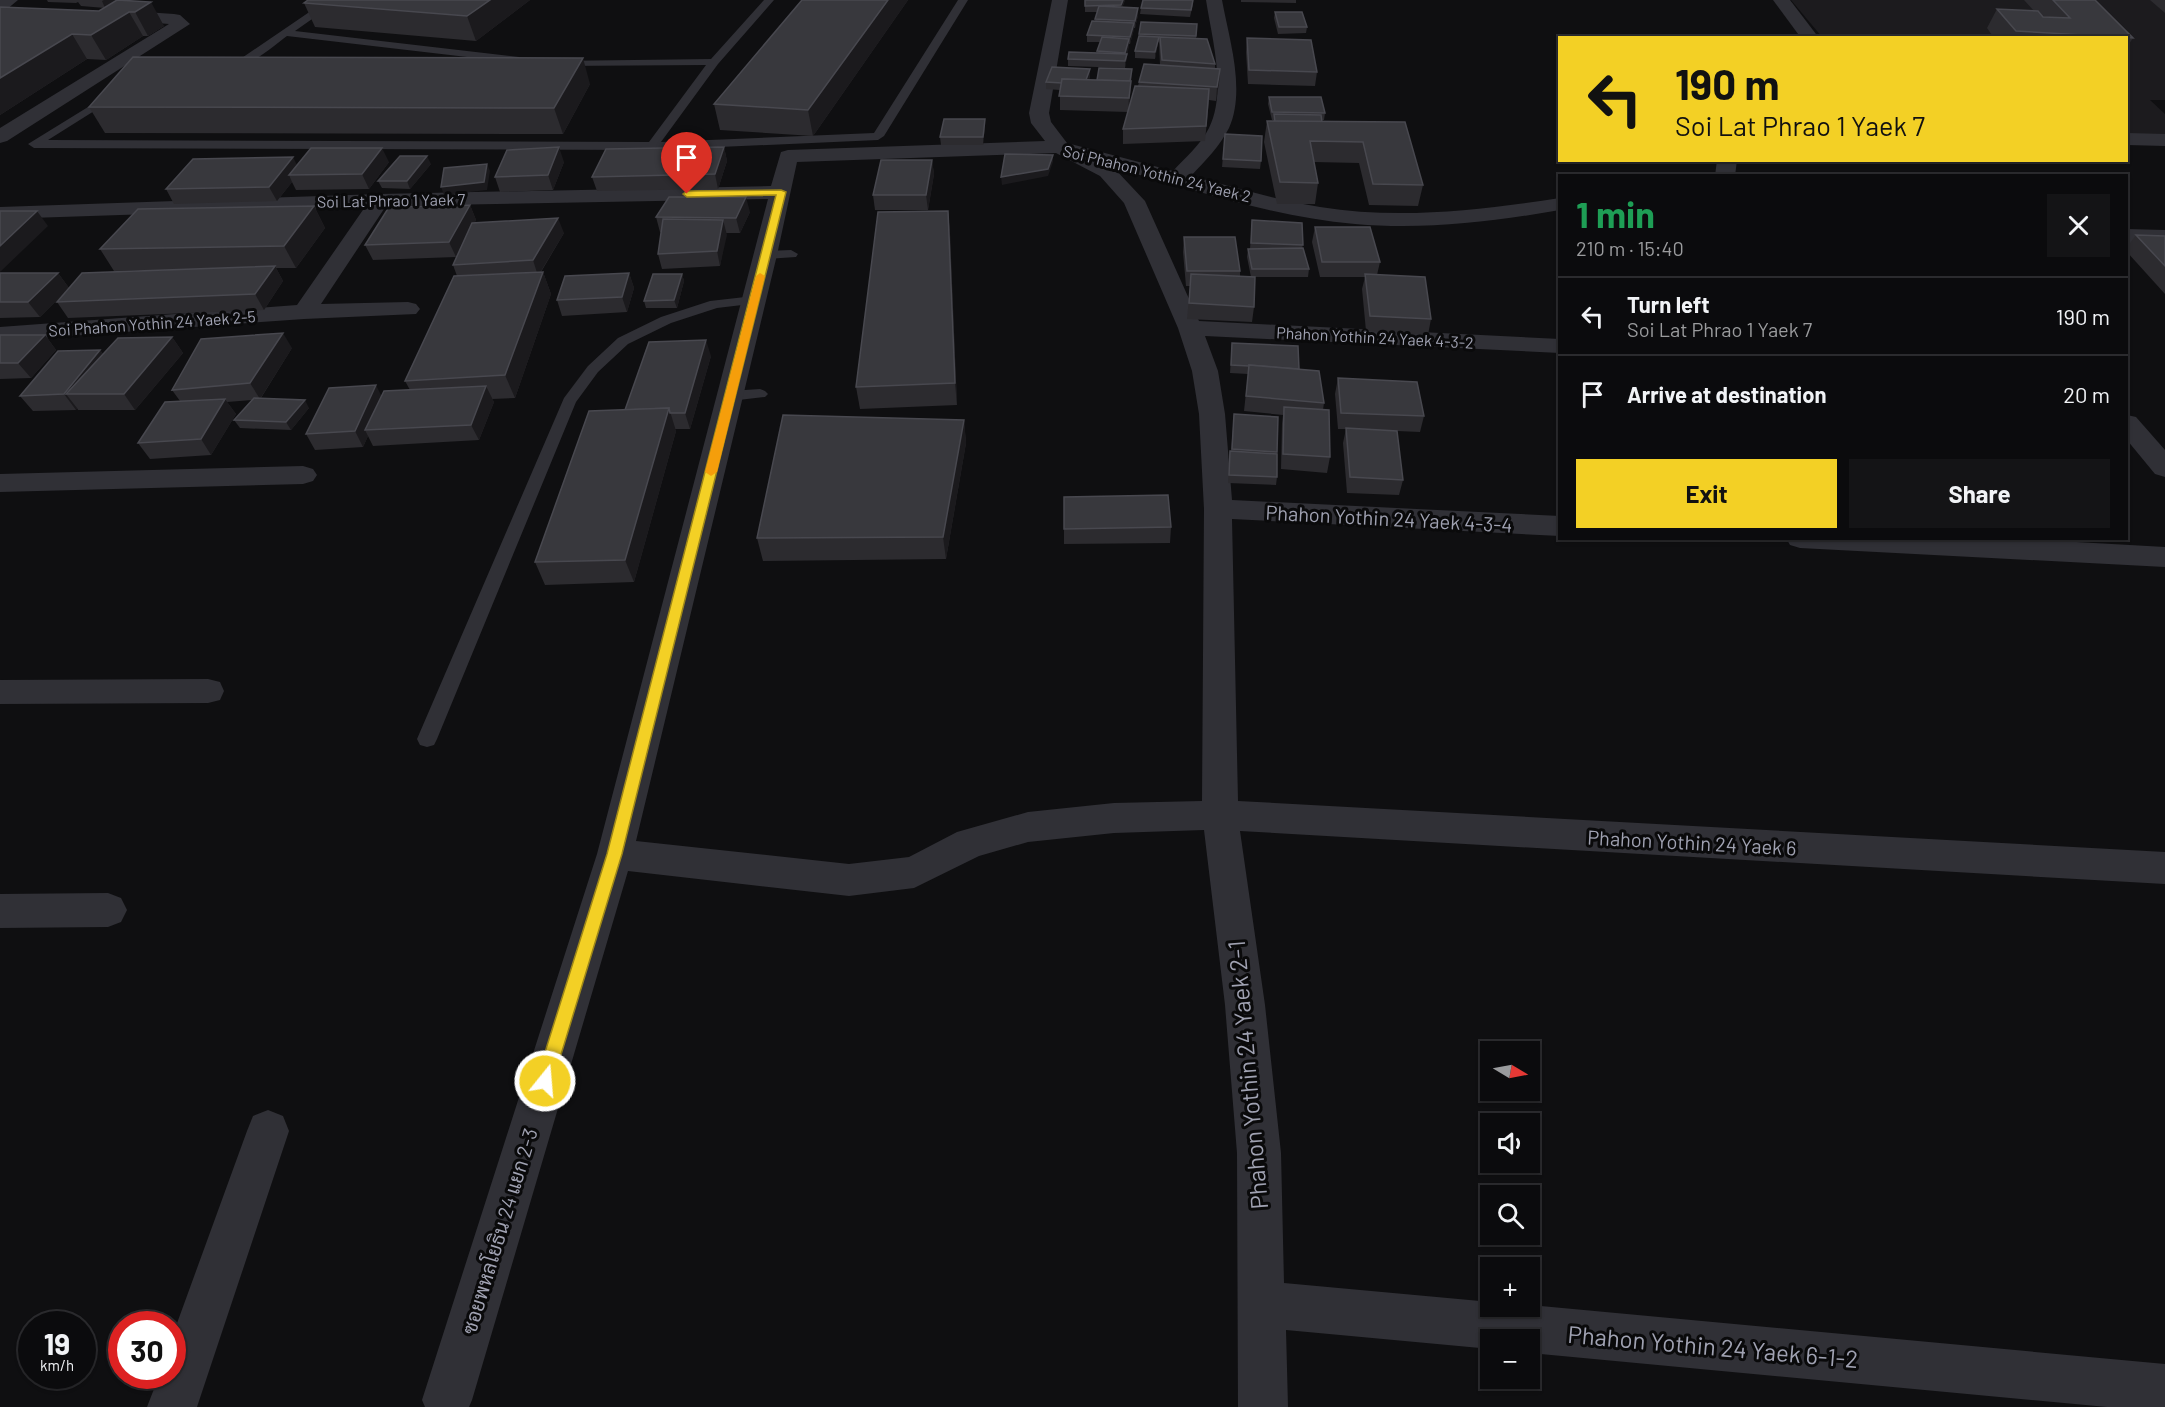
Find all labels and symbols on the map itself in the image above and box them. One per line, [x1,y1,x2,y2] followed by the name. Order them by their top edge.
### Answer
[661,132,712,194] pin
[1061,140,1253,206] street label: Soi Phahon Yothin 24 Yaek 2
[317,189,466,211] street label: Soi Lat Phrao 1 Yaek 7
[48,306,256,340] street label: Soi Phahon Yothin 24 Yaek 2-5
[1276,322,1474,352] street label: Phahon Yothin 24 Yaek 4-3-2
[1265,500,1513,536] street label: Phahon Yothin 24 Yaek 4-3-4
[1587,825,1797,859] street label: Phahon Yothin 24 Yaek 6
[1221,939,1273,1211] street label: Phahon Yothin 24 Yaek 2-1
[1480,1041,1540,1101] north arrow
[513,1049,577,1113] position arrow
[456,1125,542,1337] street label: ซอยพหลโยธิน 24 แยก 2-3
[108,1311,186,1389] speed limit sign: 30
[1567,1319,1859,1373] street label: Phahon Yothin 24 Yaek 6-1-2

